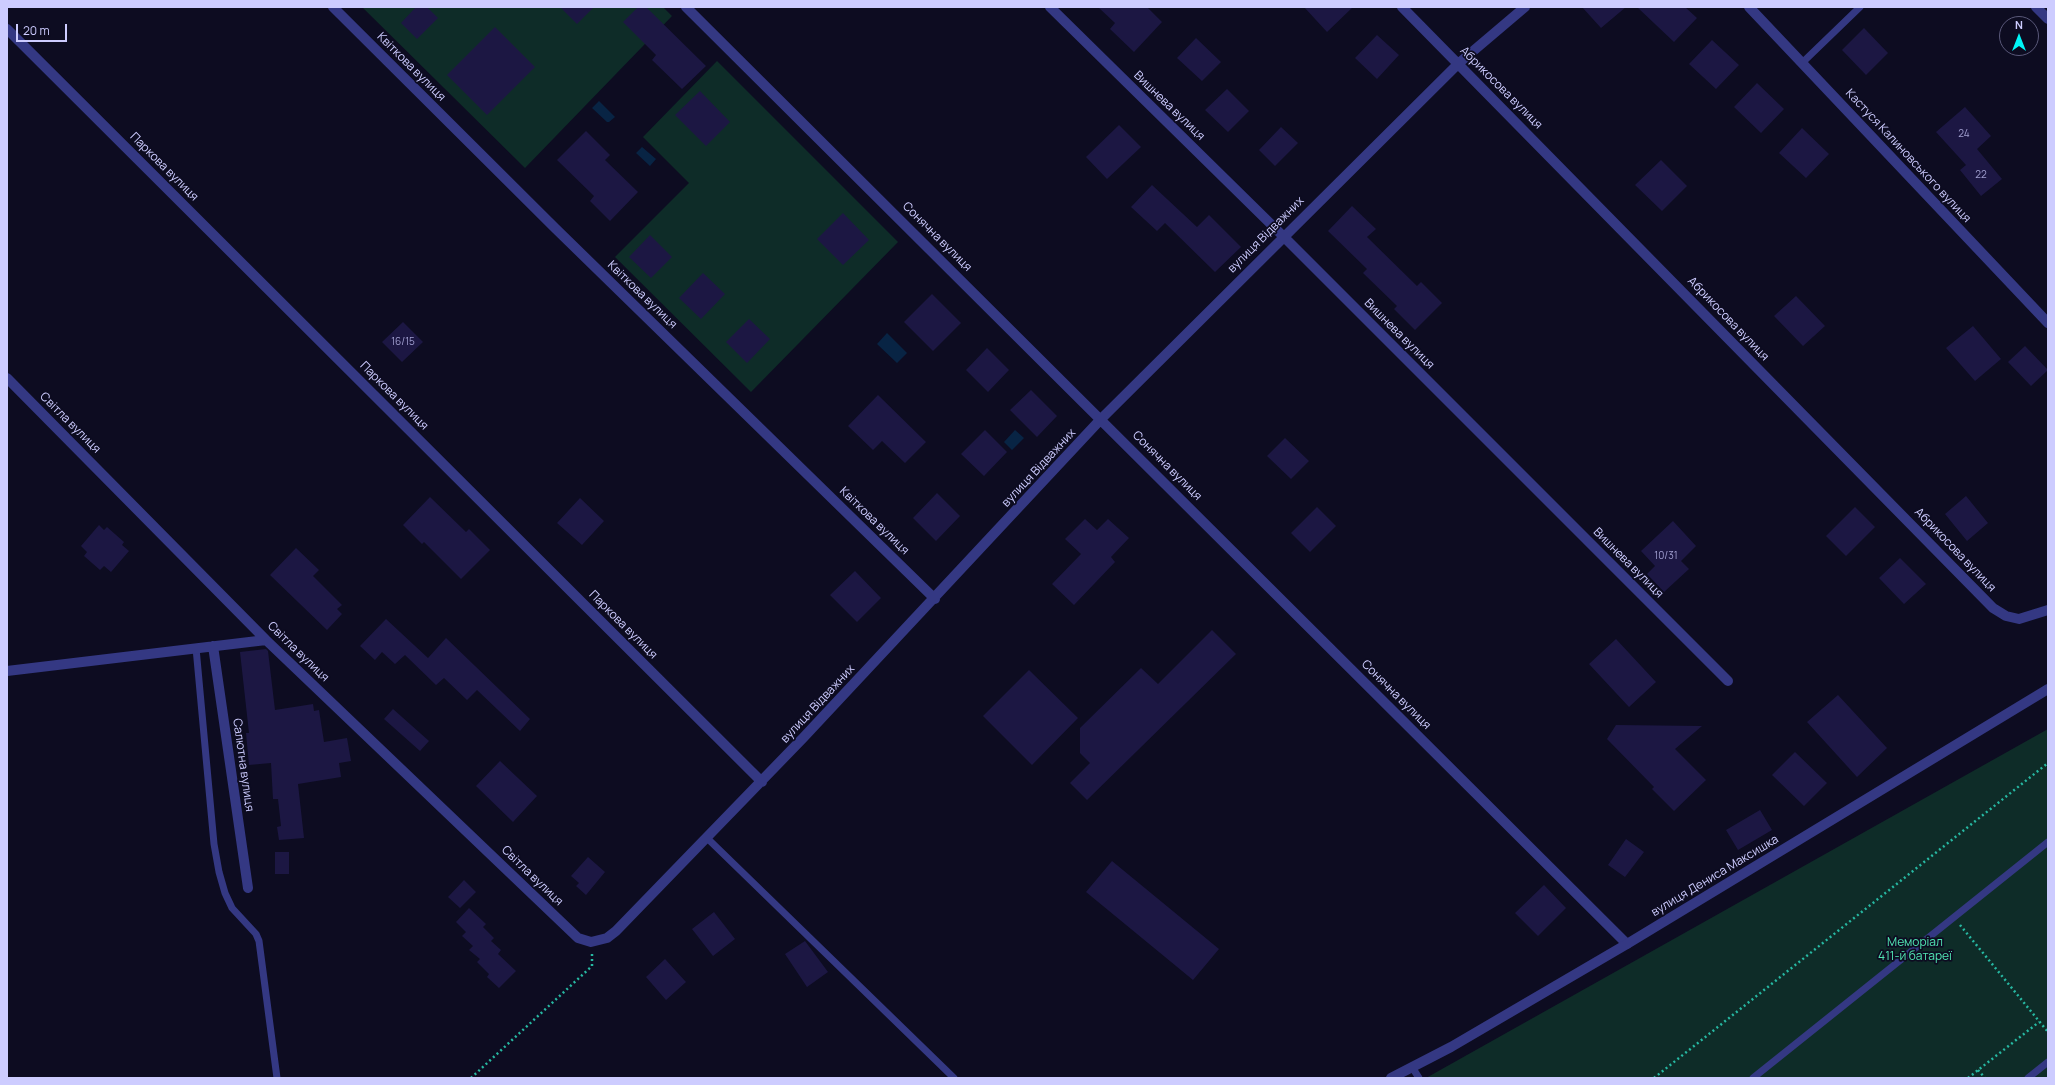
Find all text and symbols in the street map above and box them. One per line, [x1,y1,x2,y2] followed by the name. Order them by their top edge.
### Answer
[18,16,69,42] scale bar
[1999,16,2039,56] north arrow
[2015,17,2023,32] text: N
[23,22,50,39] text: 20 m
[374,30,448,104] street label: Квіткова вулиця
[1457,44,1545,132] street label: Абрикосова вулиця
[1130,68,1208,144] street label: Вишнева вулиця
[1842,86,1974,226] street label: Кастуся Калиновського вулиця
[1958,128,1970,140] house number: 24
[127,130,201,204] street label: Паркова вулиця
[1975,169,1987,181] house number: 22
[1225,194,1307,276] street label: вулиця Відважних
[899,199,975,275] street label: Сонячна вулиця
[604,258,680,332] street label: Квіткова вулиця
[1684,274,1772,364] street label: Абрикосова вулиця
[1361,296,1437,372] street label: Вишнева вулиця
[391,336,415,348] house number: 16/15
[357,359,431,433] street label: Паркова вулиця
[37,390,103,456] street label: Світла вулиця
[999,426,1079,510] street label: вулиця Відважних
[1129,428,1205,504] street label: Сонячна вулиця
[836,484,912,558] street label: Квіткова вулиця
[1911,505,1999,595] street label: Абрикосова вулиця
[1590,525,1666,601] street label: Вишнева вулиця
[1654,550,1678,562] house number: 10/31
[586,588,660,662] street label: Паркова вулиця
[264,619,332,685] street label: Світла вулиця
[1358,657,1434,733] street label: Сонячна вулиця
[778,662,858,746] street label: вулиця Відважних
[229,717,257,813] street label: Салютна вулиця
[1649,832,1781,920] street label: вулиця Дениса Максишка
[498,843,566,909] street label: Світла вулиця
[1878,936,1952,964] park label: Меморіал 411-й батареї

